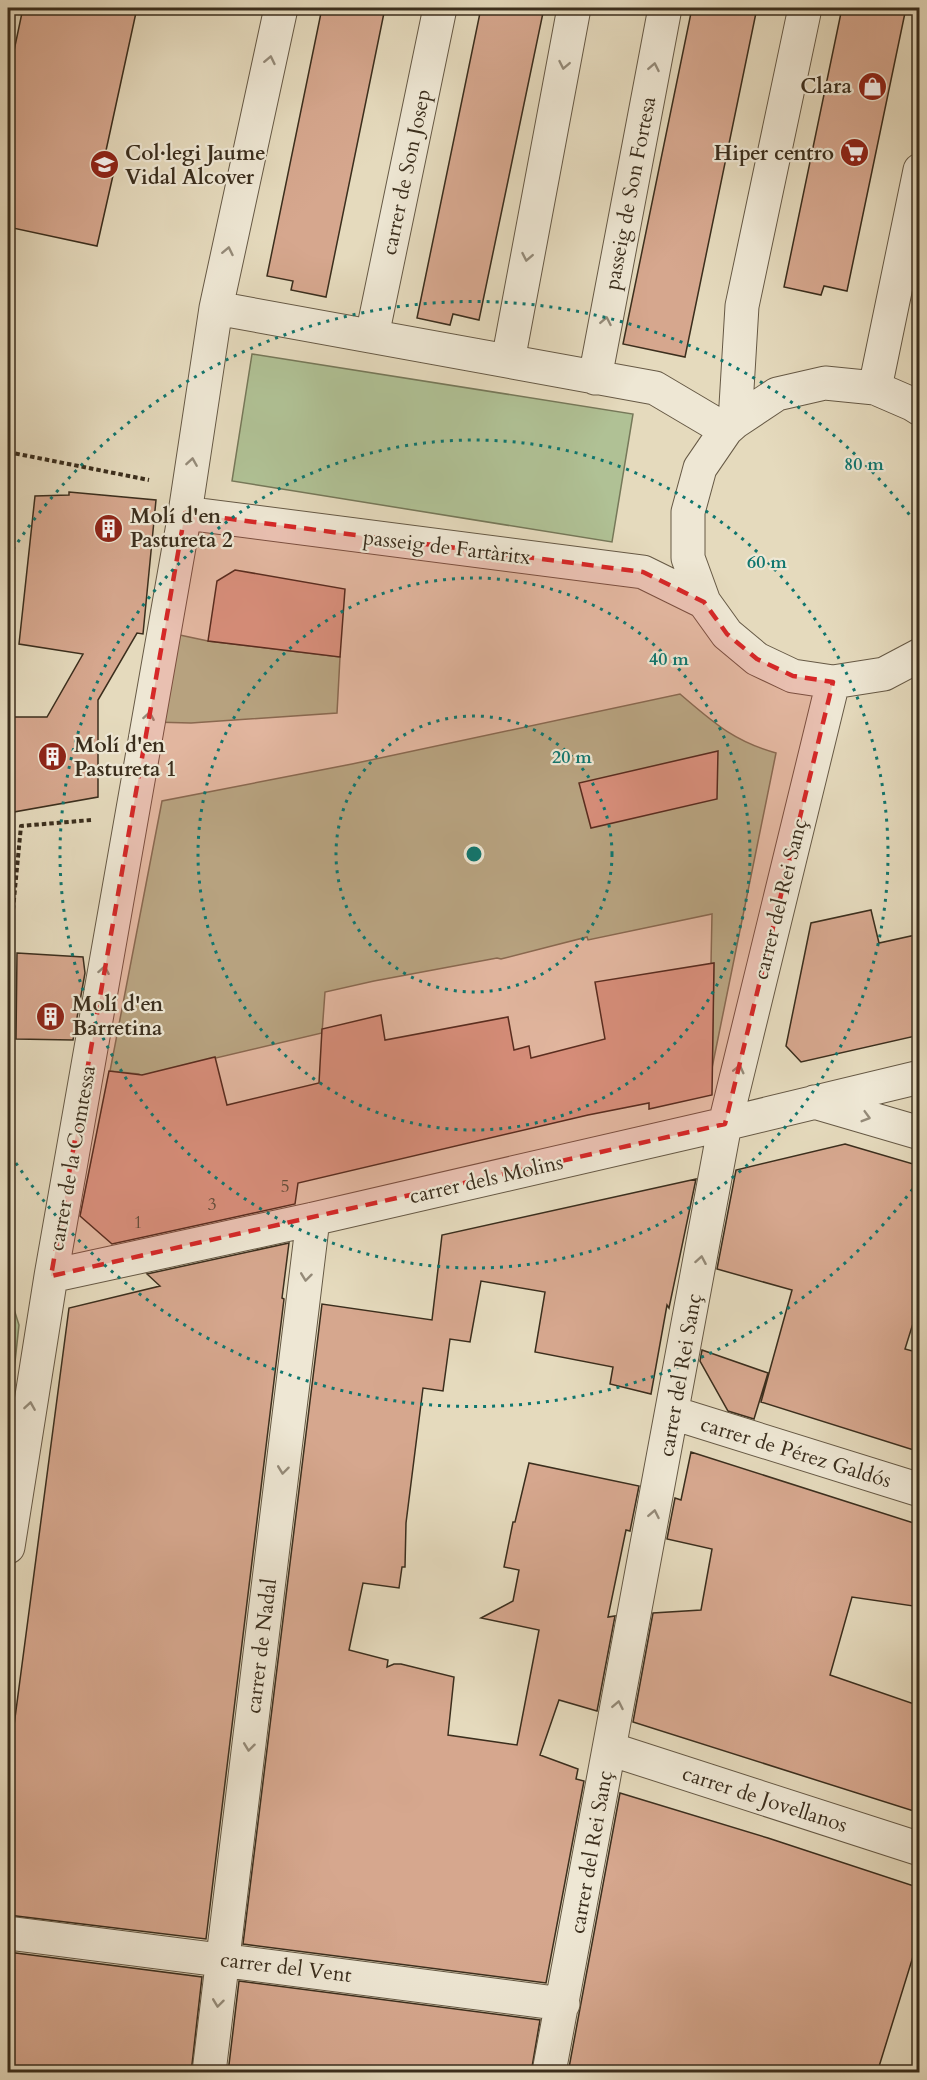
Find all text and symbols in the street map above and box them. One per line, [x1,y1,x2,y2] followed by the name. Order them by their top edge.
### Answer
[262,55,275,65] one-way arrow
[558,60,570,70] one-way arrow
[647,63,660,73] one-way arrow
[857,70,889,102] shop icon: Clara
[800,72,853,101] place label: Clara
[375,87,438,258] street label: carrer de Son Josep
[598,94,663,292] street label: passeig de Son Fortesa
[839,137,871,169] supermarket icon: Hiper centro
[125,139,266,192] place label: Col·legi Jaume Vidal Alcover
[714,139,834,168] place label: Hiper centro
[88,149,120,181] school or university icon: Col·legi Jaume Vidal Alcover
[221,246,234,256] one-way arrow
[521,251,534,261] one-way arrow
[599,316,612,326] one-way arrow
[844,452,884,477] text: 80 m
[186,457,198,466] one-way arrow
[130,502,233,555] place label: Molí d'en Pastureta 2
[93,512,125,544] building icon: Molí d'en Pastureta 2
[362,523,533,572] street label: passeig de Fartàritx
[747,550,787,575] text: 60 m
[649,647,689,672] text: 40 m
[142,711,155,721] one-way arrow
[74,731,177,784] place label: Molí d'en Pastureta 1
[37,741,69,773] building icon: Molí d'en Pastureta 1
[552,745,592,770] text: 20 m
[746,815,815,983] street label: carrer del Rei Sanç
[464,844,484,864] centre of rings
[98,966,110,975] one-way arrow
[72,990,164,1043] place label: Molí d'en Barretina
[35,1000,67,1032] building icon: Molí d'en Barretina
[42,1063,103,1253] street label: carrer de la Comtessa
[731,1064,744,1074] one-way arrow
[860,1110,871,1122] one-way arrow
[406,1148,566,1211] street label: carrer dels Molins
[280,1174,290,1199] house number: 5
[207,1192,217,1217] house number: 3
[133,1210,143,1235] house number: 1
[694,1255,706,1265] one-way arrow
[300,1272,313,1281] one-way arrow
[652,1291,709,1459] street label: carrer del Rei Sanç
[23,1402,36,1412] one-way arrow
[697,1410,895,1495] street label: carrer de Pérez Galdós
[277,1466,289,1475] one-way arrow
[647,1509,660,1519] one-way arrow
[239,1577,284,1715] street label: carrer de Nadal
[611,1701,624,1711] one-way arrow
[243,1743,256,1752] one-way arrow
[679,1759,851,1840] street label: carrer de Jovellanos
[563,1768,620,1936] street label: carrer del Rei Sanç
[219,1945,354,1990] street label: carrer del Vent
[212,1999,225,2008] one-way arrow

